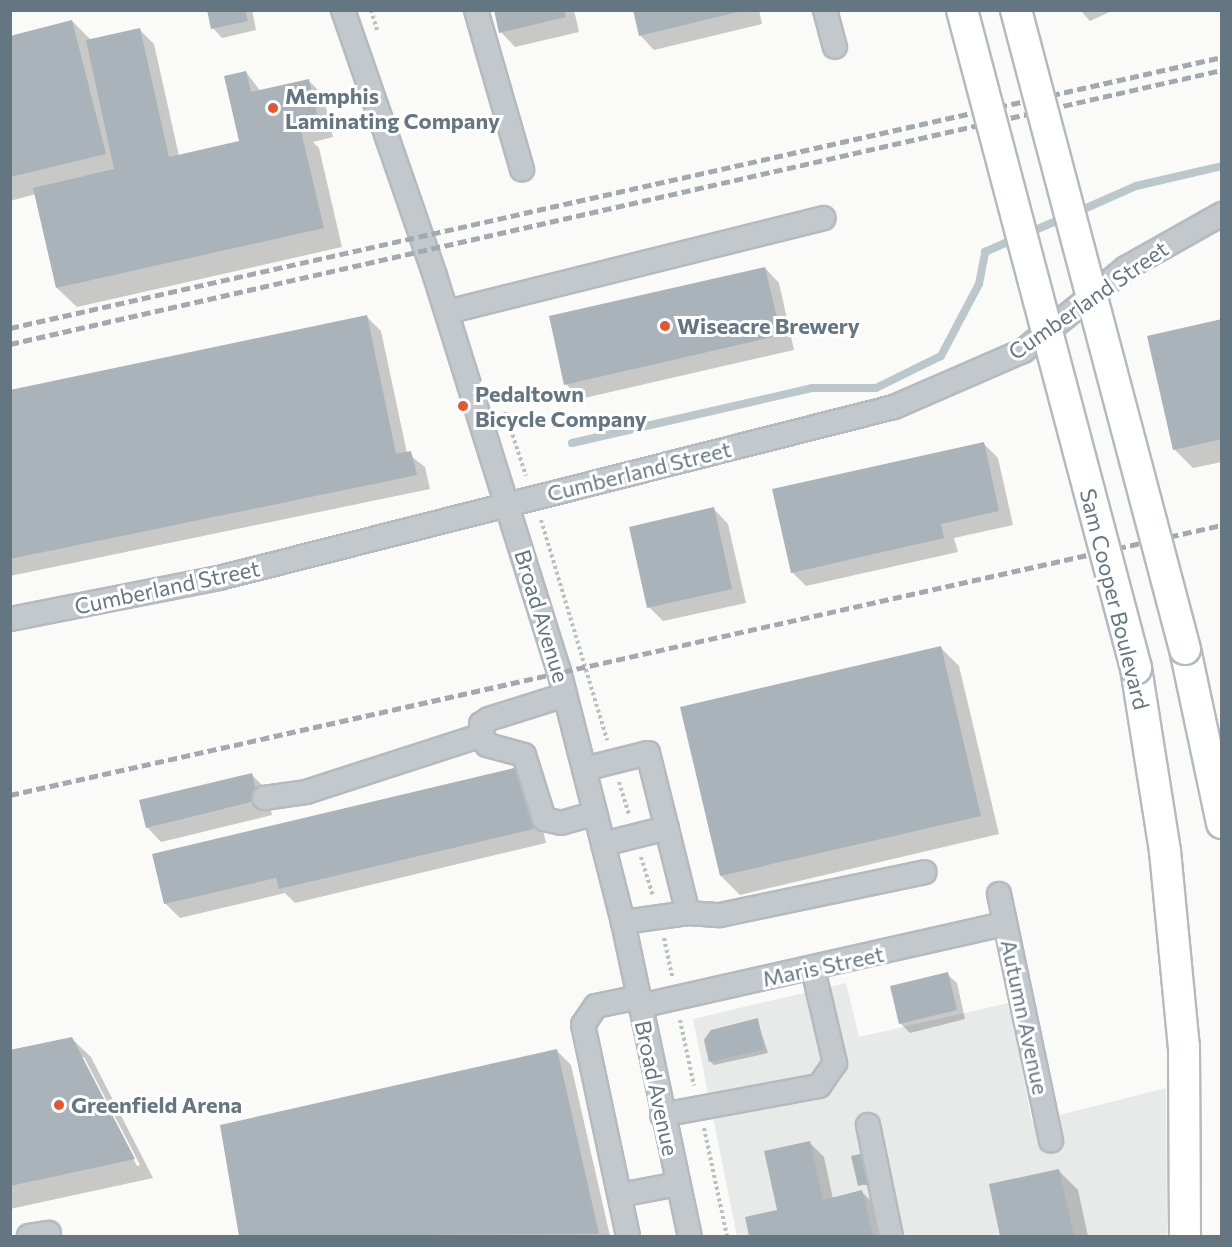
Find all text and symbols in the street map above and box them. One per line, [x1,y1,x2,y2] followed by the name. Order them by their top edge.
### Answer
[285,82,500,134] place label: Memphis Laminating Company
[266,101,280,115] marker: Memphis Laminating Company
[1003,235,1173,365] street label: Cumberland Street
[677,313,860,339] place label: Wiseacre Brewery
[658,319,672,333] marker: Wiseacre Brewery
[475,380,647,432] place label: Pedaltown Bicycle Company
[456,399,470,413] marker: Pedaltown Bicycle Company
[544,435,734,507] street label: Cumberland Street
[1075,486,1155,712] street label: Sam Cooper Boulevard
[509,546,575,686] street label: Broad Avenue
[72,554,262,620] street label: Cumberland Street
[996,937,1054,1097] street label: Autumn Avenue
[760,940,886,992] street label: Maris Street
[630,1018,684,1158] street label: Broad Avenue
[71,1092,242,1118] place label: Greenfield Arena
[52,1098,66,1112] marker: Greenfield Arena

